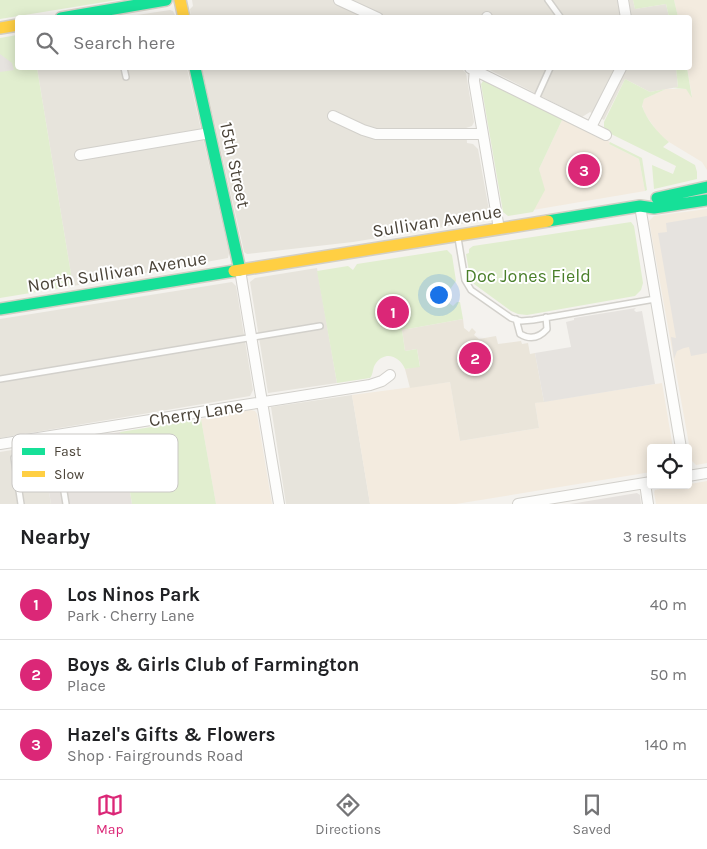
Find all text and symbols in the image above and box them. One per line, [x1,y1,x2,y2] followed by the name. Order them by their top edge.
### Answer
[15,15,692,70] search box
[33,29,61,57] icon: search
[73,32,175,54] text: Search here
[215,120,255,210] street label: 15th Street
[568,151,600,189] pin: 3
[371,200,503,242] street label: Sullivan Avenue
[26,247,208,297] street label: North Sullivan Avenue
[465,265,591,287] park label: Doc Jones Field
[426,282,452,308] your location
[377,293,409,331] pin: 1
[459,339,491,377] pin: 2
[147,395,245,431] street label: Cherry Lane
[12,434,178,492] legend
[54,443,81,460] text: Fast
[647,444,692,489] map controls
[647,444,692,489] button: locate
[54,466,84,483] text: Slow
[20,525,90,549] text: Nearby
[623,527,687,546] text: 3 results
[67,584,200,606] text: Los Ninos Park
[33,595,39,614] text: 1
[650,595,687,614] text: 40 m
[67,606,195,625] text: Park · Cherry Lane
[67,654,359,676] text: Boys & Girls Club of Farmington
[31,665,41,684] text: 2
[650,665,687,684] text: 50 m
[67,676,106,695] text: Place
[67,724,275,746] text: Hazel's Gifts & Flowers
[31,735,41,754] text: 3
[645,735,687,754] text: 140 m
[67,746,243,765] text: Shop · Fairgrounds Road
[96,791,124,838] tab: Map
[315,791,381,838] tab: Directions
[573,791,611,838] tab: Saved

